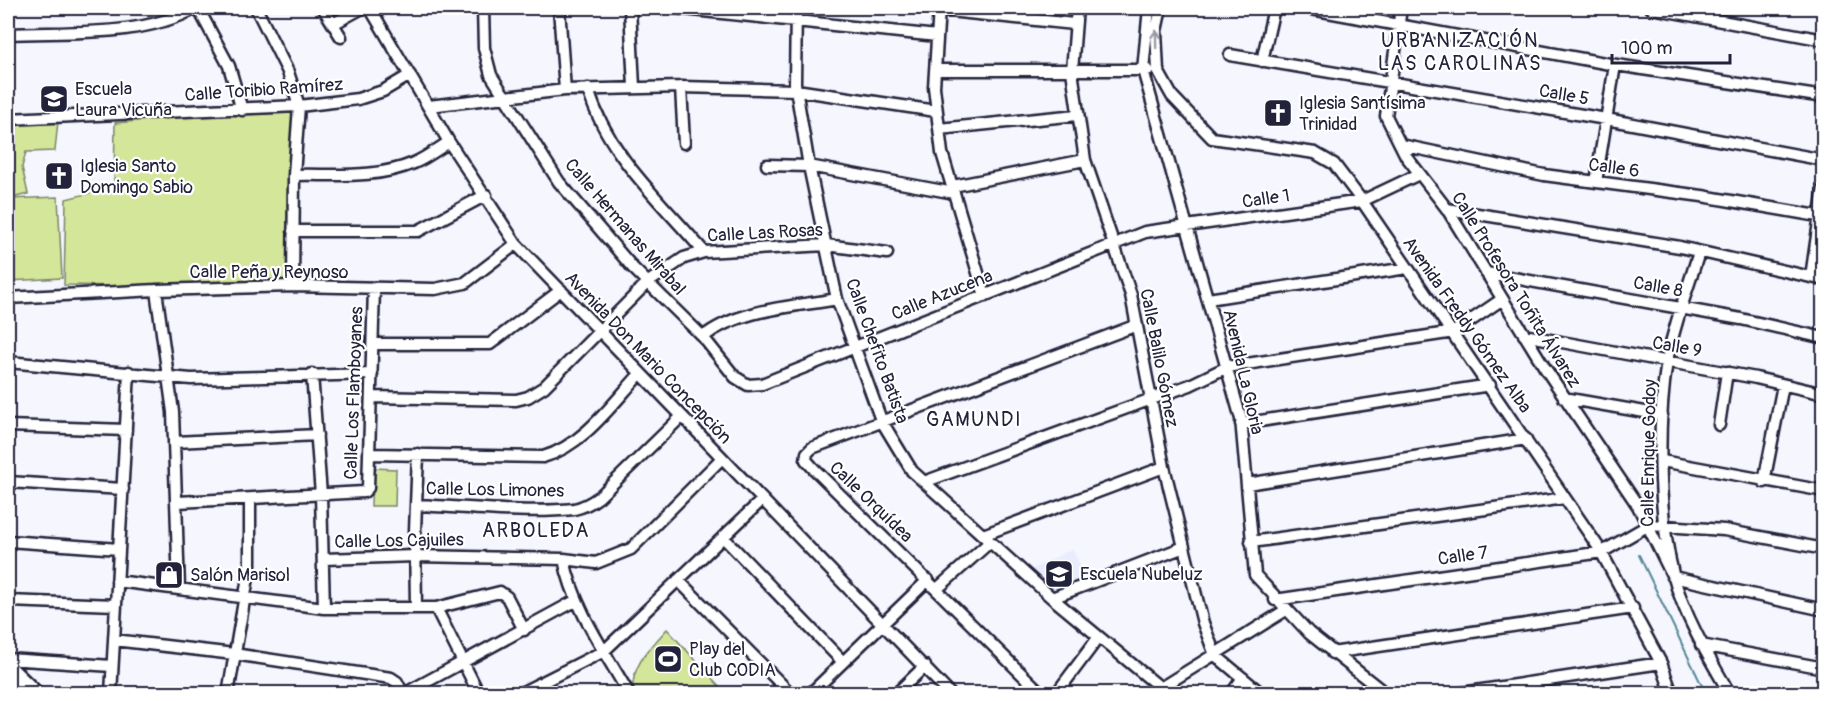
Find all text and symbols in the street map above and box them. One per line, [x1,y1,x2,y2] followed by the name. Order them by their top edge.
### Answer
[1612,27,1730,65] scale bar
[1378,28,1542,76] district label: URBANIZACIÓN LAS CAROLINAS
[1151,29,1162,49] one-way arrow
[1621,37,1673,60] text: 100 m
[184,73,344,107] street label: Calle Toribio Ramírez
[75,78,172,122] place label: Escuela Laura Vicuña
[1537,79,1591,111] street label: Calle 5
[38,83,70,115] school or university icon: Escuela Laura Vicuña
[1299,92,1426,136] place label: Iglesia Santísima Trinidad
[1262,97,1294,129] church icon: Iglesia Santísima Trinidad
[1587,153,1641,183] street label: Calle 6
[559,154,691,300] street label: Calle Hermanas Mirabal
[80,155,193,199] place label: Iglesia Santo Domingo Sabio
[43,160,75,192] church icon: Iglesia Santo Domingo Sabio
[1241,184,1291,214] street label: Calle 1
[1446,188,1586,392] street label: Calle Profesora Toñita Álvarez
[707,218,823,248] street label: Calle Las Rosas
[1397,232,1537,418] street label: Avenida Freddy Gómez Alba
[190,261,349,284] street label: Calle Peña y Reynoso
[888,264,996,326] street label: Calle Azucena
[560,267,736,449] street label: Avenida Don Mario Concepción
[1631,271,1685,303] street label: Calle 8
[840,275,914,427] street label: Calle Chefito Batista
[1134,287,1184,429] street label: Calle Balilo Gómez
[339,306,369,480] street label: Calle Los Flamboyanes
[1217,307,1269,437] street label: Avenida La Gloria
[1650,331,1704,363] street label: Calle 9
[1636,379,1662,527] street label: Calle Enrique Godoy
[926,407,1022,432] district label: GAMUNDI
[824,456,918,548] street label: Calle Orquídea
[426,477,564,503] street label: Calle Los Limones
[482,518,590,543] district label: ARBOLEDA
[334,528,464,554] street label: Calle Los Cajuiles
[1436,541,1490,571] street label: Calle 7
[1043,558,1075,590] school or university icon: Escuela Nubeluz
[153,559,185,591] shop icon: Salón Marisol
[1080,563,1203,586] place label: Escuela Nubeluz
[190,564,290,587] place label: Salón Marisol
[689,638,776,682] place label: Play del Club CODIA
[652,643,684,675] sports icon: Play del Club CODIA

